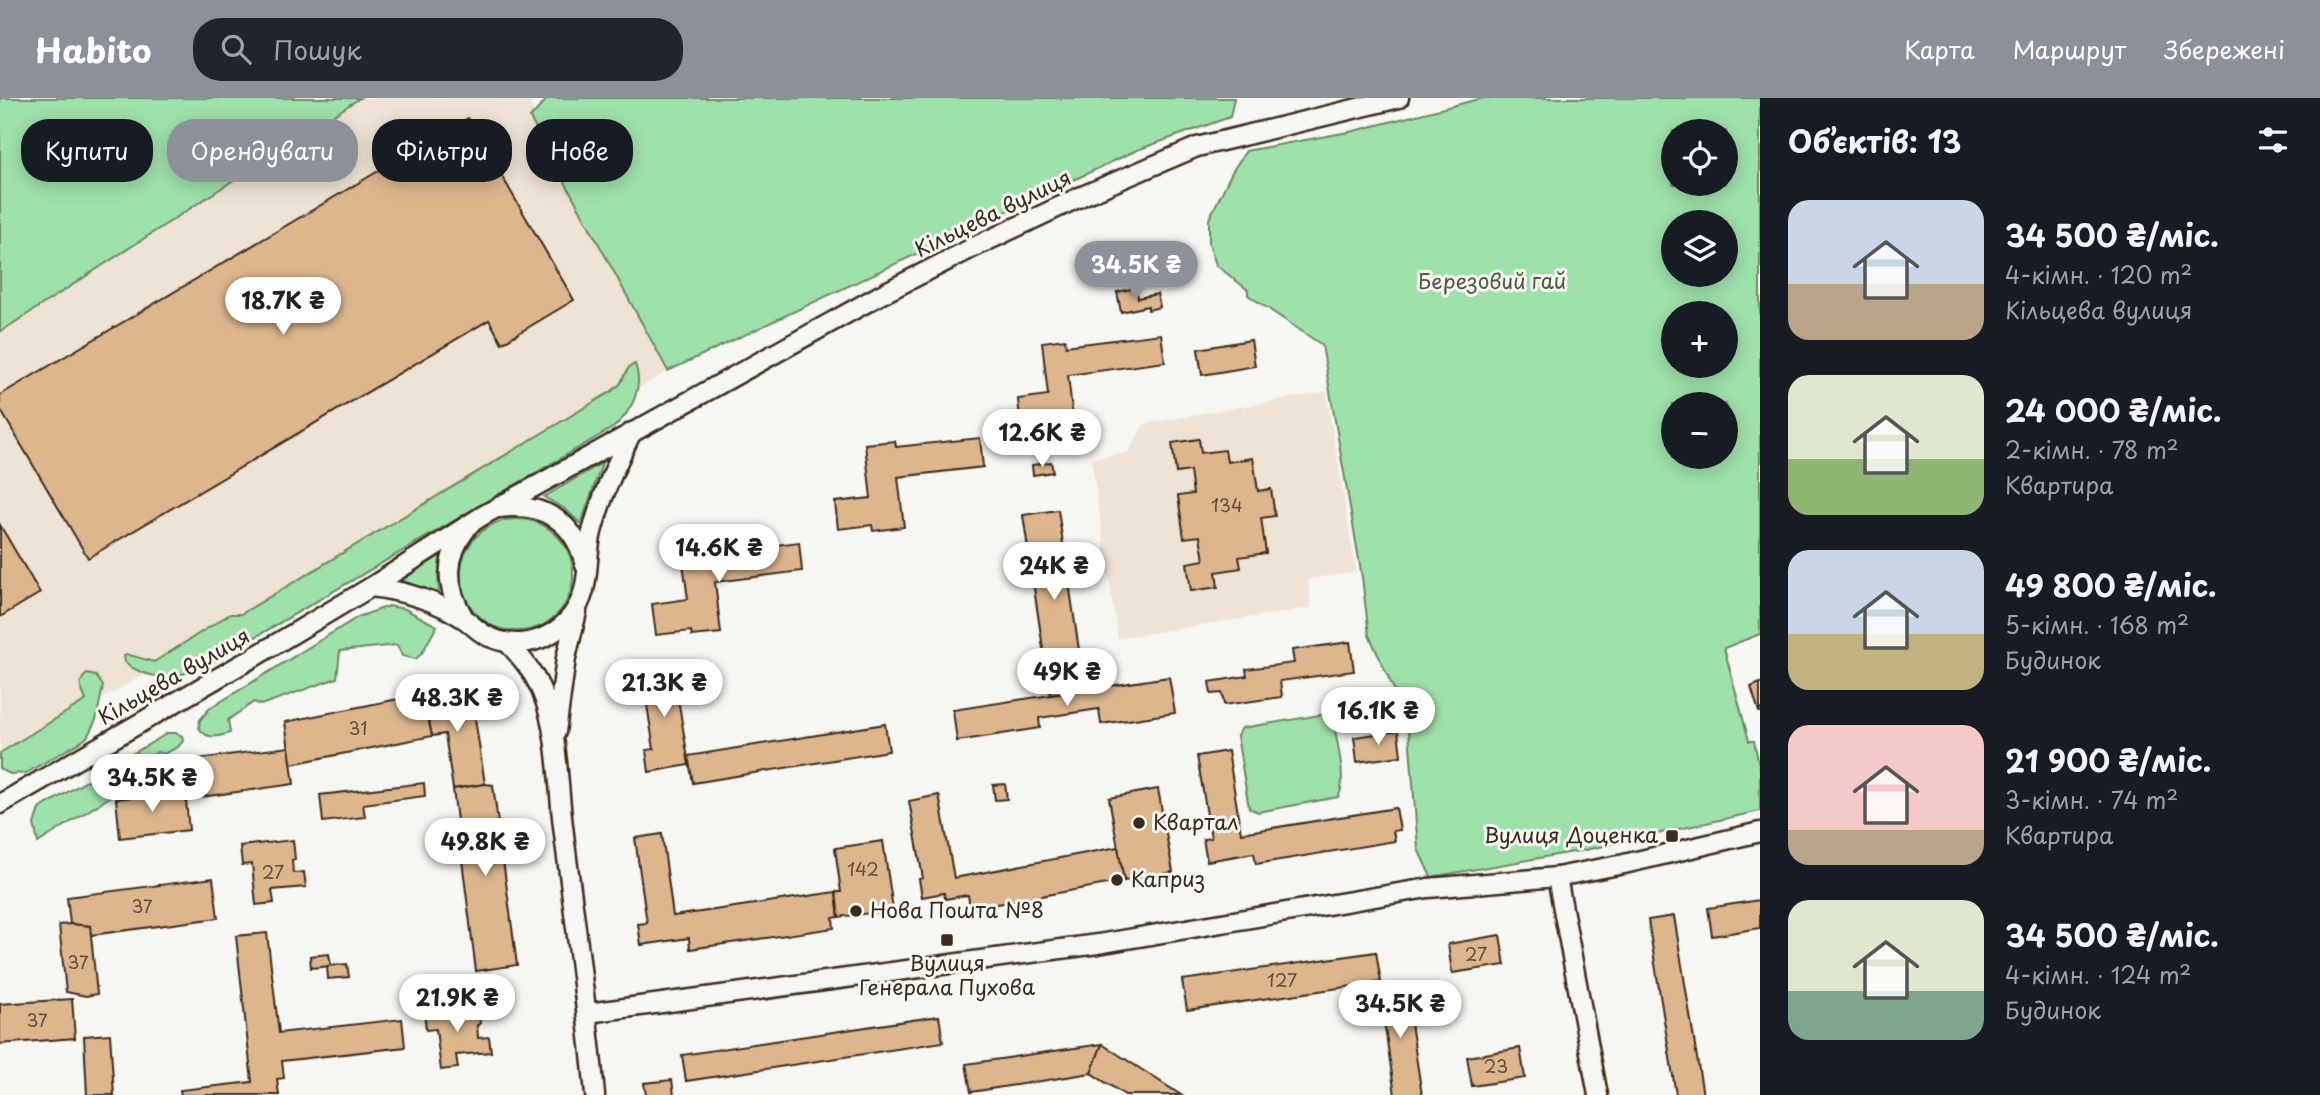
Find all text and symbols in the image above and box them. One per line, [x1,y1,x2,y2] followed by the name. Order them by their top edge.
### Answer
[193,18,683,81] search box
[35,24,151,74] text: Habito
[217,30,255,68] icon: search
[273,30,362,69] text: Пошук
[1904,31,1975,67] text: Карта
[2013,31,2126,67] text: Маршрут
[2164,31,2285,67] text: Збережені
[1788,118,1961,163] text: Об’єктів: 13
[21,119,153,182] chip: Купити
[167,119,358,182] chip: Орендувати
[372,119,512,182] chip: Фільтри
[526,119,633,182] chip: Нове
[1661,119,1738,469] map controls
[1661,119,1738,196] button: locate
[2254,121,2292,159] icon: filters
[908,160,1076,264] street label: Кільцева вулиця
[1661,210,1738,287] button: layers
[2005,212,2219,257] text: 34 500 ₴/міс.
[1844,228,1928,312] icon: home
[1071,242,1201,301] pin: 34.5K ₴
[1091,246,1181,281] text: 34.5K ₴
[2005,257,2192,292] text: 4-кімн. · 120 m²
[1418,264,1566,296] park label: Березовий гай
[218,278,348,337] pin: 18.7K ₴
[241,282,325,317] text: 18.7K ₴
[2005,292,2192,327] text: Кільцева вулиця
[1661,301,1738,378] button: +
[2005,387,2221,432] text: 24 000 ₴/міс.
[1661,392,1738,469] button: −
[1844,403,1928,487] icon: home
[977,410,1107,469] pin: 12.6K ₴
[998,414,1086,449] text: 12.6K ₴
[2005,432,2179,467] text: 2-кімн. · 78 m²
[2005,467,2113,502] text: Квартира
[1211,491,1243,518] house number: 134
[654,524,784,584] pin: 14.6K ₴
[675,529,763,564] text: 14.6K ₴
[1005,542,1103,602] pin: 24K ₴
[1019,547,1089,582] text: 24K ₴
[2005,562,2217,607] text: 49 800 ₴/міс.
[1844,578,1928,662] icon: home
[2005,607,2189,642] text: 5-кімн. · 168 m²
[91,619,255,732] street label: Кільцева вулиця
[2005,642,2101,677] text: Будинок
[1018,648,1116,708] pin: 49K ₴
[1033,653,1101,688] text: 49K ₴
[599,660,729,719] pin: 21.3K ₴
[621,664,707,699] text: 21.3K ₴
[392,674,522,734] pin: 48.3K ₴
[411,679,503,714] text: 48.3K ₴
[1313,688,1443,747] pin: 16.1K ₴
[1337,692,1419,727] text: 16.1K ₴
[349,714,367,741] house number: 31
[2005,737,2211,782] text: 21 900 ₴/міс.
[1844,753,1928,837] icon: home
[87,754,217,814] pin: 34.5K ₴
[107,759,197,794] text: 34.5K ₴
[2005,782,2178,817] text: 3-кімн. · 74 m²
[1153,805,1238,837] place label: Квартал
[1131,815,1147,831] marker: Квартал
[2005,817,2113,852] text: Квартира
[420,818,550,878] pin: 49.8K ₴
[1484,818,1658,850] place label: Вулиця Доценка
[441,823,530,858] text: 49.8K ₴
[1664,828,1680,844] marker: Вулиця Доценка
[847,855,879,882] house number: 142
[262,858,284,885] house number: 27
[1131,862,1205,894] place label: Каприз
[1109,872,1125,888] marker: Каприз
[131,892,153,919] house number: 37
[870,893,1044,925] place label: Нова Пошта №8
[848,903,864,919] marker: Нова Пошта №8
[2005,912,2219,957] text: 34 500 ₴/міс.
[1844,928,1928,1012] icon: home
[939,932,955,948] marker: Вулиця Генерала Пухова
[1465,940,1487,967] house number: 27
[859,946,1035,1002] place label: Вулиця Генерала Пухова
[67,948,89,975] house number: 37
[2005,957,2191,992] text: 4-кімн. · 124 m²
[1267,966,1297,993] house number: 127
[392,974,522,1034] pin: 21.9K ₴
[415,979,499,1014] text: 21.9K ₴
[1335,981,1465,1040] pin: 34.5K ₴
[1355,985,1445,1020] text: 34.5K ₴
[2005,992,2101,1027] text: Будинок
[26,1006,48,1033] house number: 37
[1484,1052,1508,1079] house number: 23

